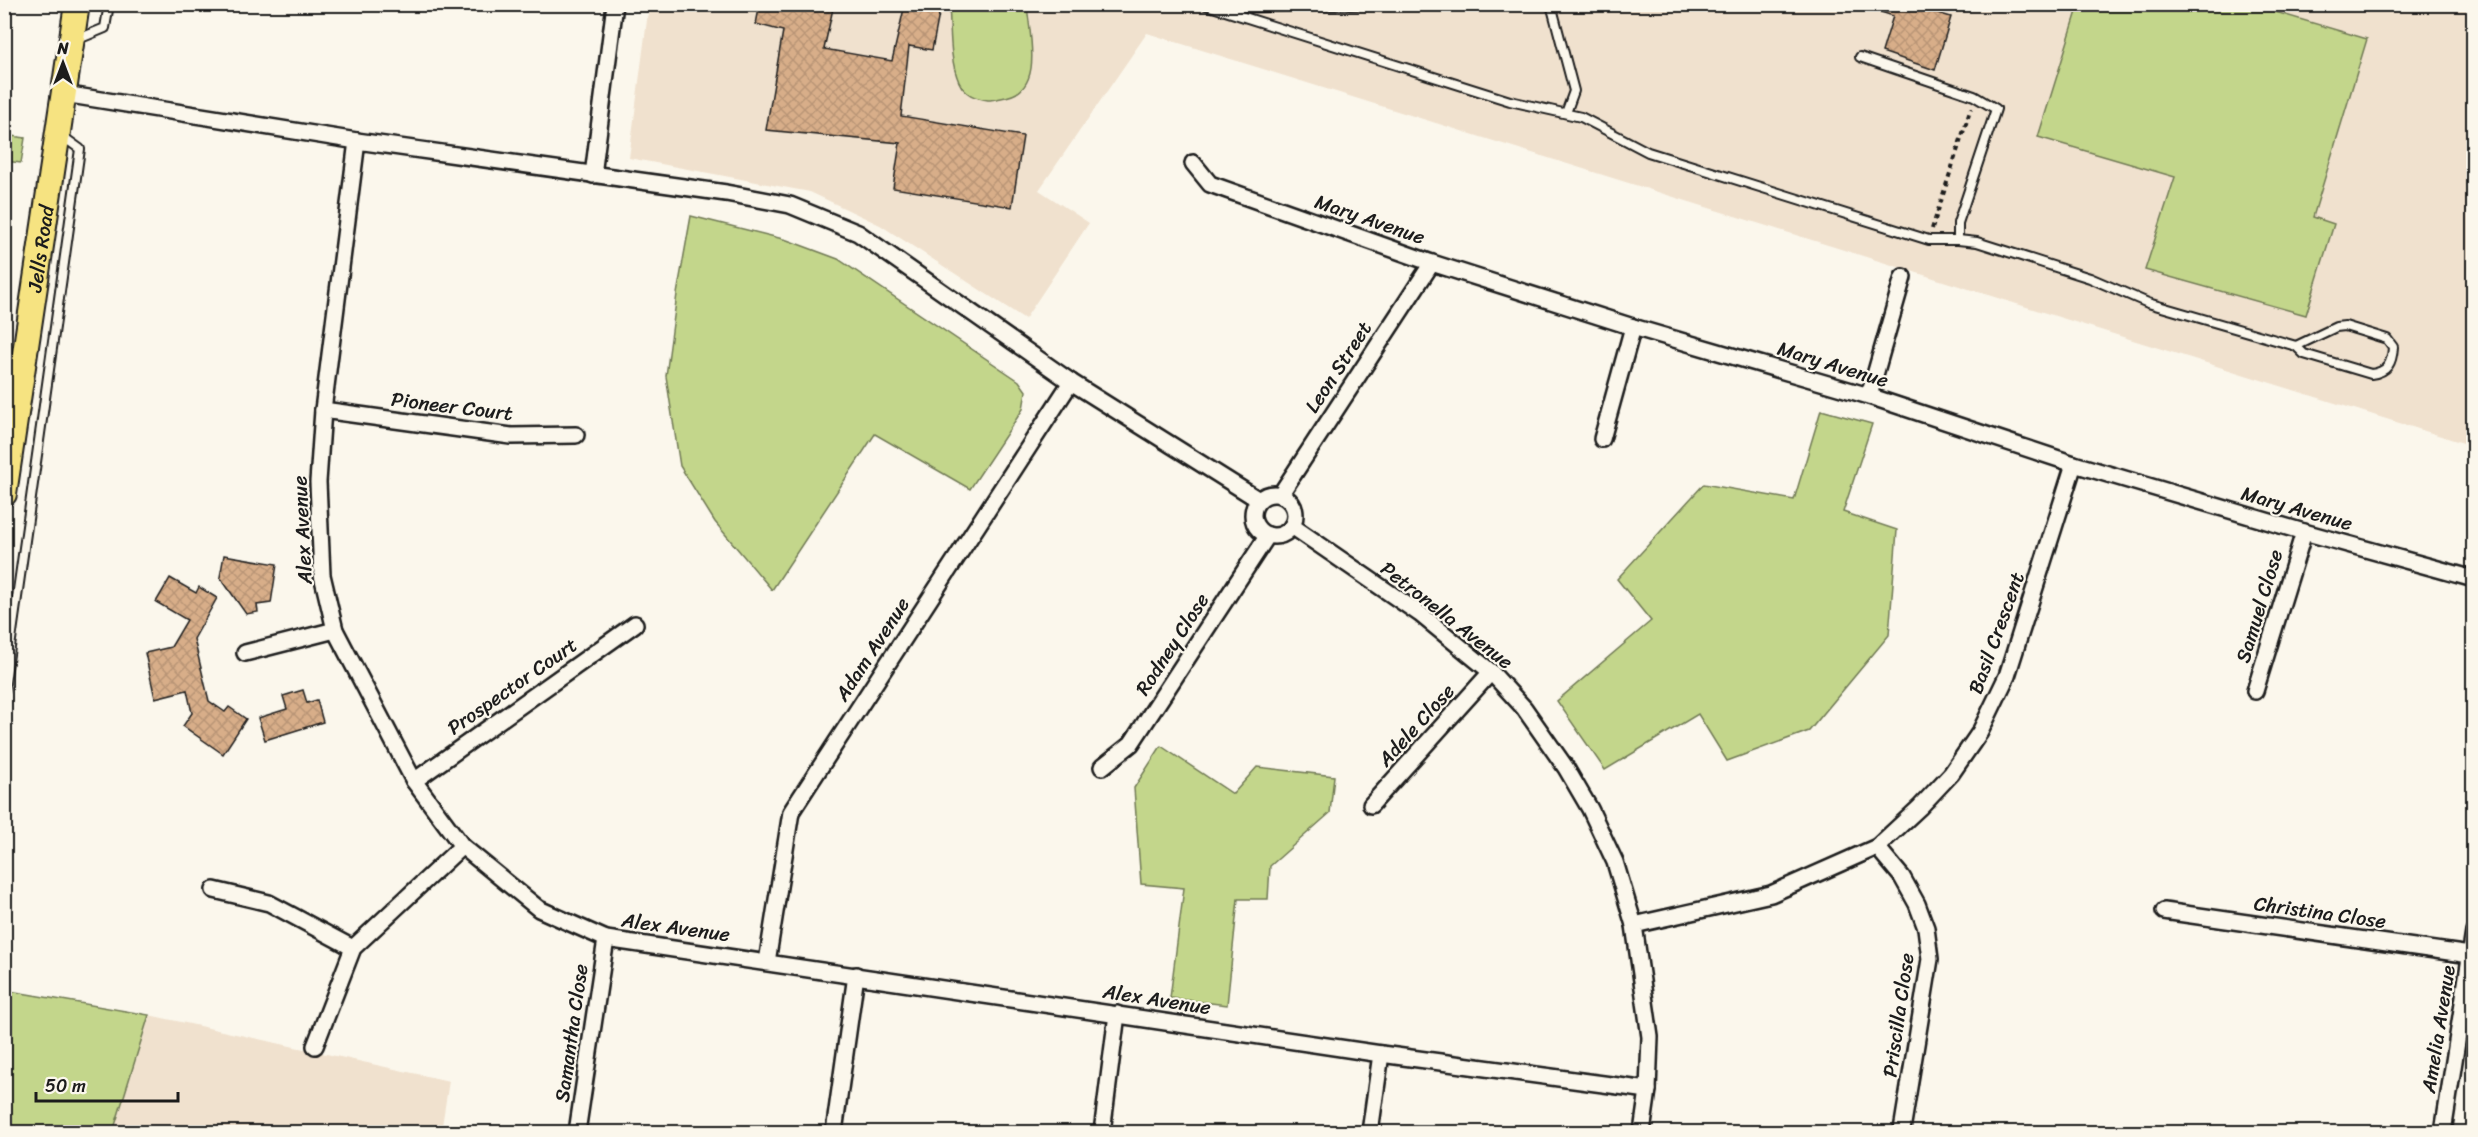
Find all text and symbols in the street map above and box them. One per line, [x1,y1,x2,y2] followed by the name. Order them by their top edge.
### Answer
[33,33,93,93] north arrow
[56,34,69,63] text: N
[1310,184,1430,255] street label: Mary Avenue
[17,202,65,296] street label: Jells Road
[1295,314,1382,420] street label: Leon Street
[1773,331,1893,398] street label: Mary Avenue
[389,382,515,431] street label: Pioneer Court
[282,475,323,586] street label: Alex Avenue
[2237,476,2357,541] street label: Mary Avenue
[2226,545,2293,667] street label: Samuel Close
[1372,552,1521,679] street label: Petronella Avenue
[1958,567,2035,699] street label: Basil Crescent
[1126,586,1219,703] street label: Rodney Close
[825,590,919,709] street label: Adam Avenue
[440,628,585,745] street label: Prospector Court
[1368,675,1464,776] street label: Adele Close
[2252,886,2388,939] street label: Christina Close
[619,902,732,952] street label: Alex Avenue
[1872,951,1925,1079] street label: Priscilla Close
[544,962,599,1105] street label: Samantha Close
[2411,962,2466,1097] street label: Amelia Avenue
[1099,974,1213,1025] street label: Alex Avenue
[36,1065,178,1103] scale bar
[45,1070,86,1102] text: 50 m

